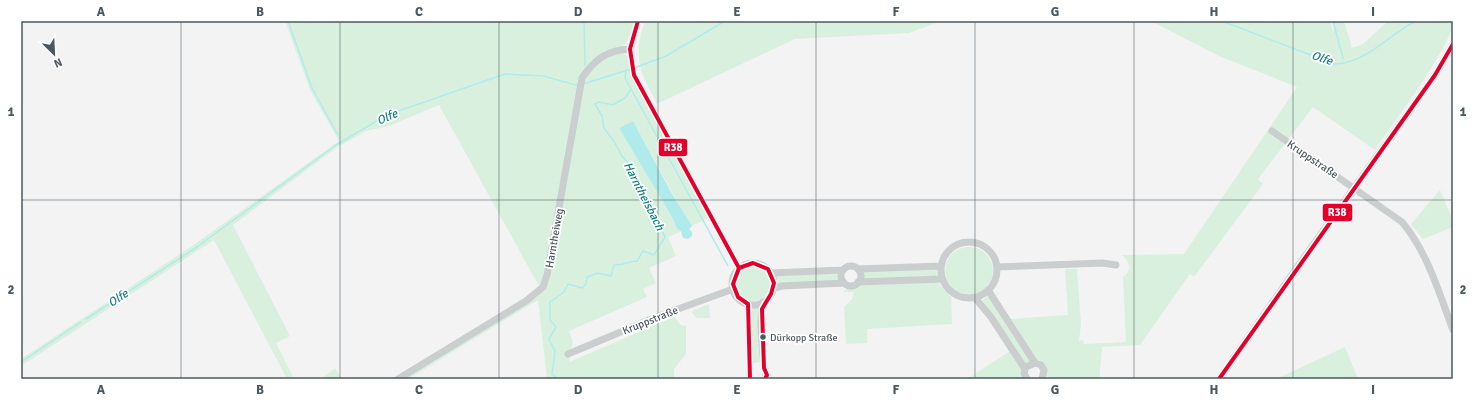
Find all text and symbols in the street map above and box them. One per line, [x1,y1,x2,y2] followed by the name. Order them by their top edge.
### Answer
[97,4,106,20] text: A
[256,4,264,20] text: B
[415,4,423,20] text: C
[574,4,583,20] text: D
[733,4,741,20] text: E
[893,4,900,20] text: F
[1051,4,1059,20] text: G
[1210,4,1218,20] text: H
[1371,4,1375,20] text: I
[34,34,74,74] north arrow
[1309,48,1335,69] water label: Olfe
[52,55,64,70] text: N
[7,104,15,120] text: 1
[1459,104,1467,120] text: 1
[374,106,401,129] water label: Olfe
[658,138,688,157] line badge: R38
[1285,138,1341,181] street label: Kruppstraße
[664,141,682,154] text: R38
[620,159,667,233] water label: Harntheisbach
[1322,203,1353,222] line badge: R38
[1328,206,1346,219] text: R38
[543,207,566,269] street label: Harntheiweg
[7,282,15,298] text: 2
[1459,282,1467,298] text: 2
[105,286,132,311] water label: Olfe
[620,303,680,338] street label: Kruppstraße
[758,332,768,342] marker: Dürkopp Straße
[770,332,837,344] place label: Dürkopp Straße
[97,382,106,398] text: A
[256,382,264,398] text: B
[415,382,423,398] text: C
[574,382,583,398] text: D
[733,382,741,398] text: E
[893,382,900,398] text: F
[1051,382,1059,398] text: G
[1210,382,1218,398] text: H
[1371,382,1375,398] text: I

